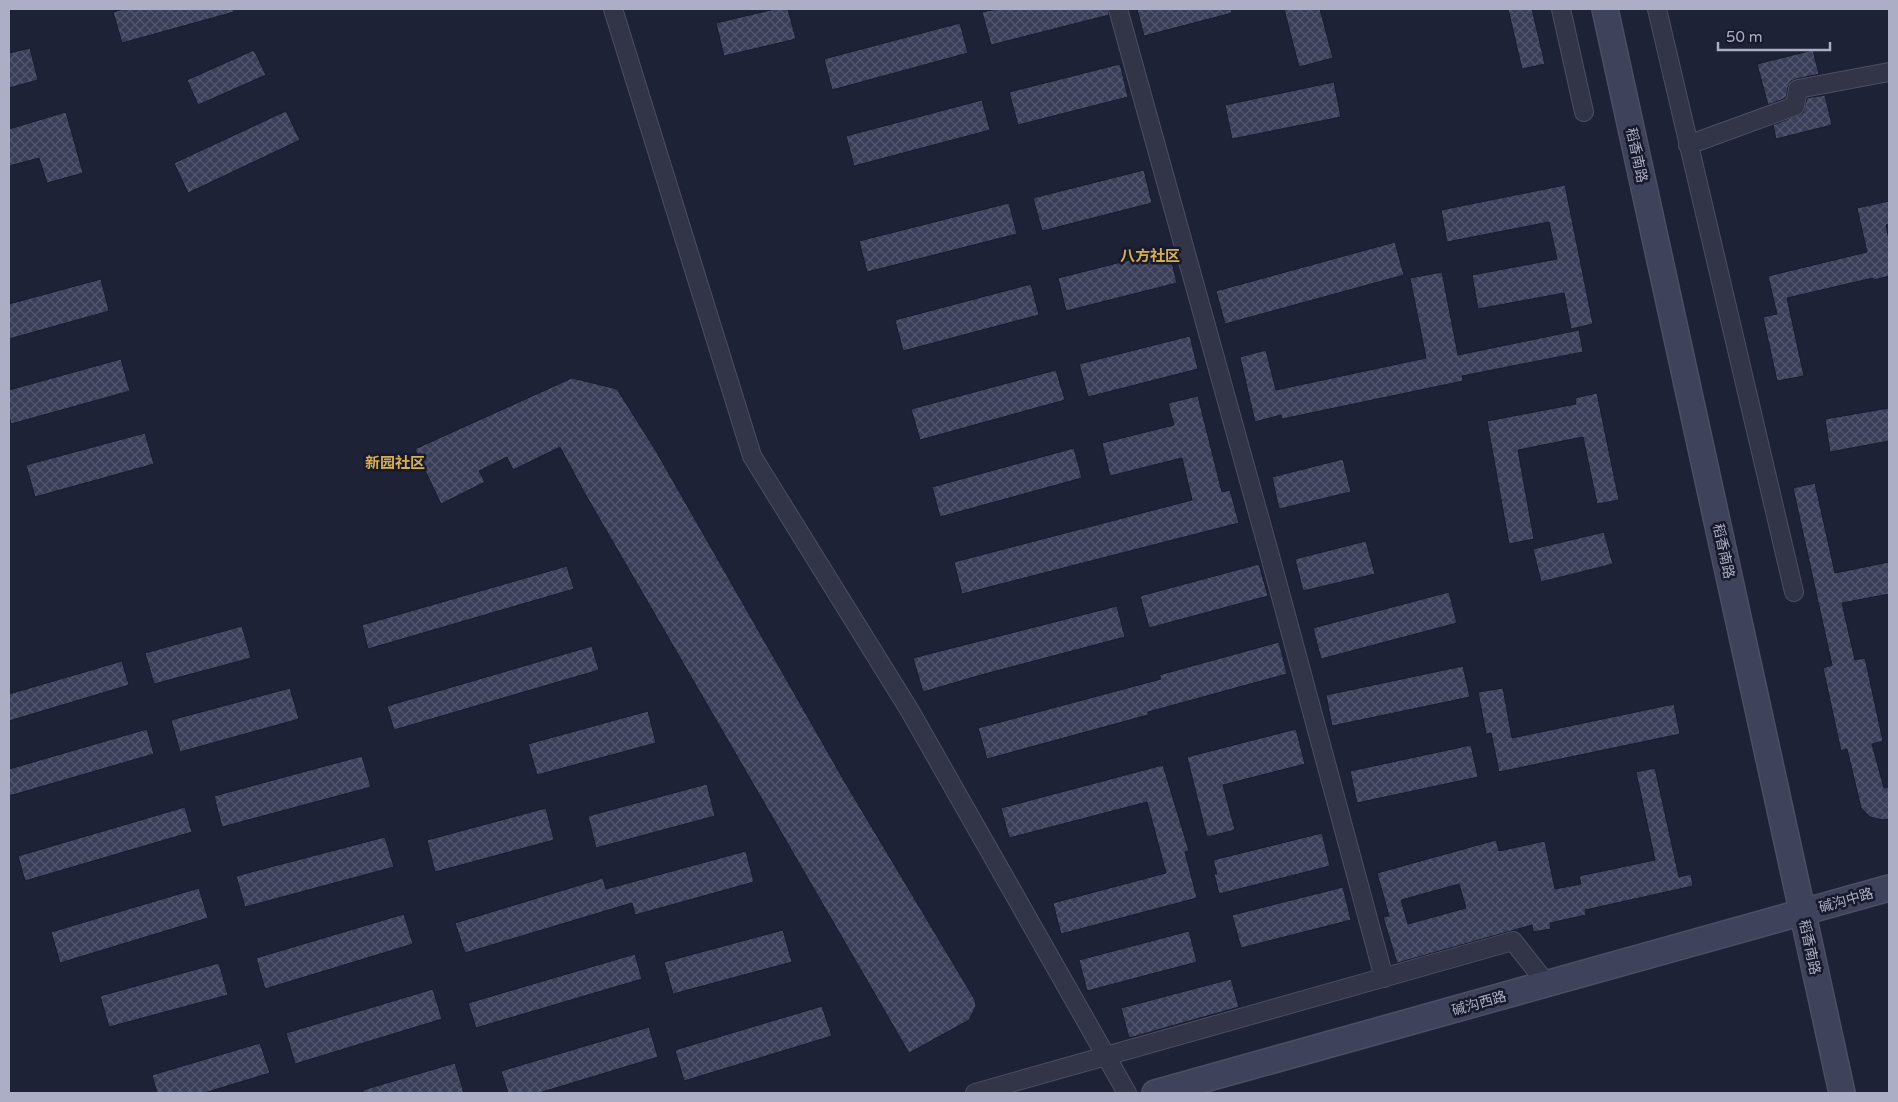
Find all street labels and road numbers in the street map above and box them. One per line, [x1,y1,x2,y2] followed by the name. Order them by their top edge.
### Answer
[1622,126,1651,184] street label: 稻香南路
[1709,522,1738,580] street label: 稻香南路
[1817,885,1875,916] street label: 碱沟中路
[1795,918,1824,976] street label: 稻香南路
[1450,988,1508,1019] street label: 碱沟西路

